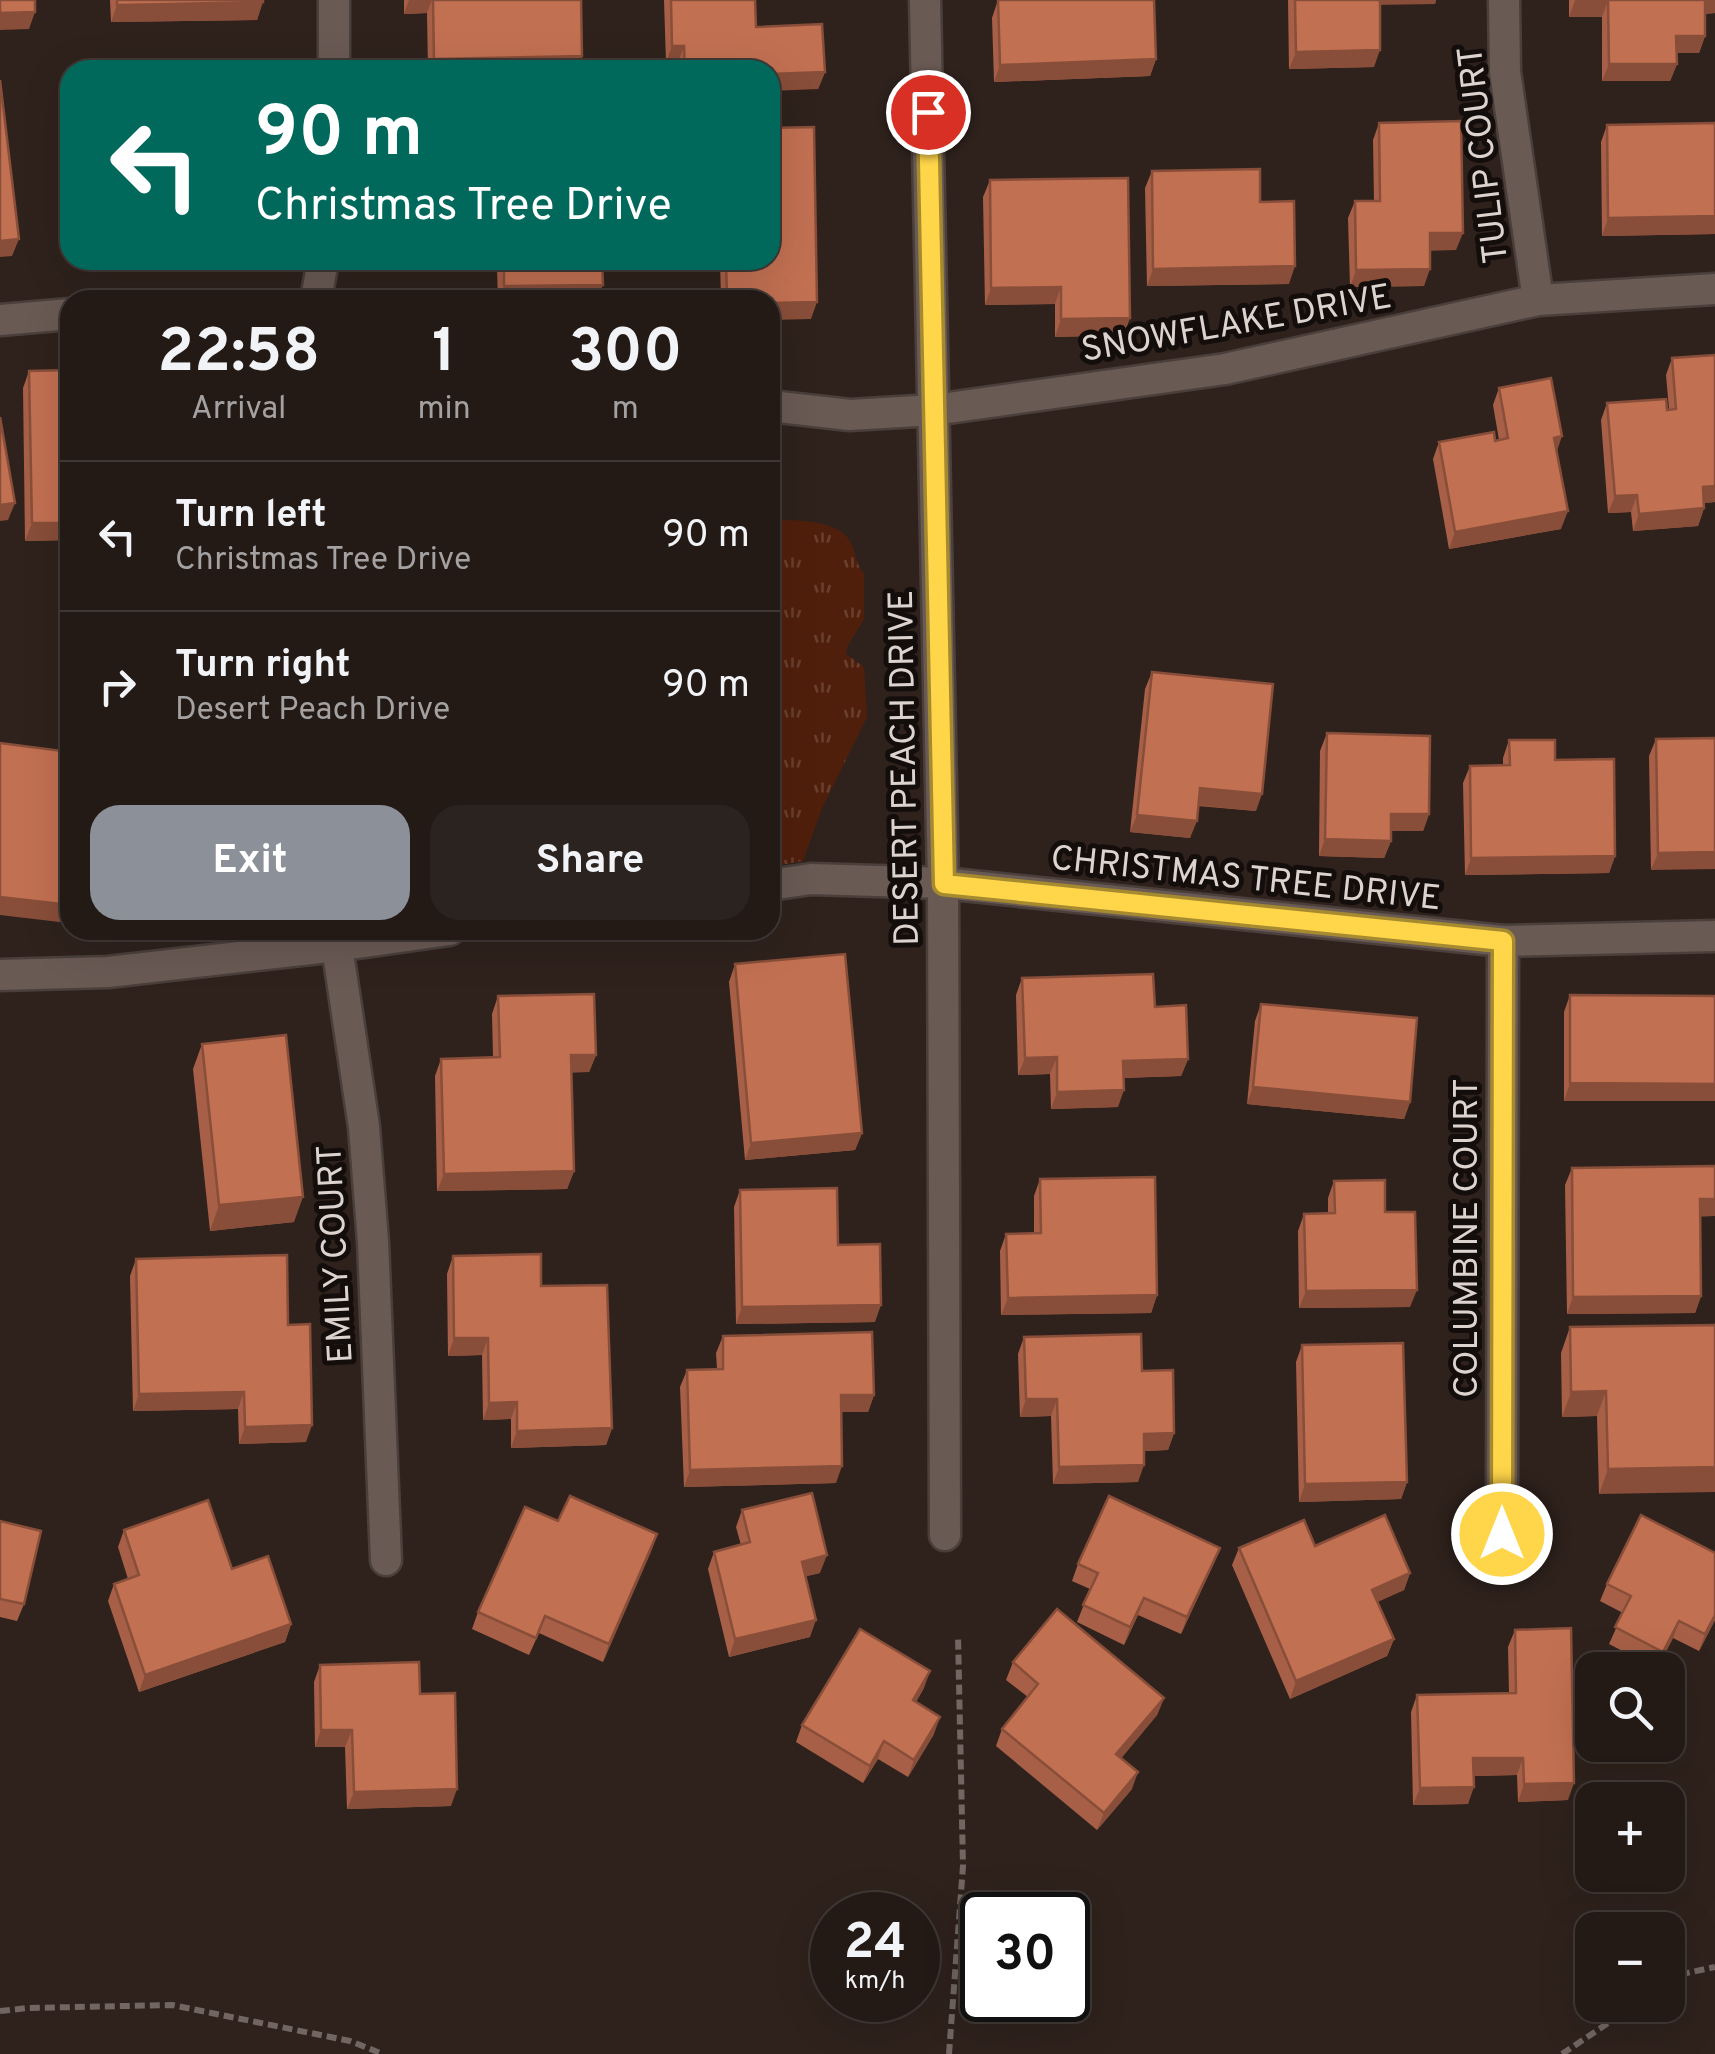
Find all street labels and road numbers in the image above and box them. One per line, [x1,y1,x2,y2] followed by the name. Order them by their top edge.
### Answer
[1450,43,1520,266] street label: TULIP COURT
[1078,276,1395,374] street label: SNOWFLAKE DRIVE
[881,590,931,946] street label: DESERT PEACH DRIVE
[1048,838,1443,922] street label: CHRISTMAS TREE DRIVE
[1446,1078,1490,1398] street label: COLUMBINE COURT
[309,1143,365,1364] street label: EMILY COURT

